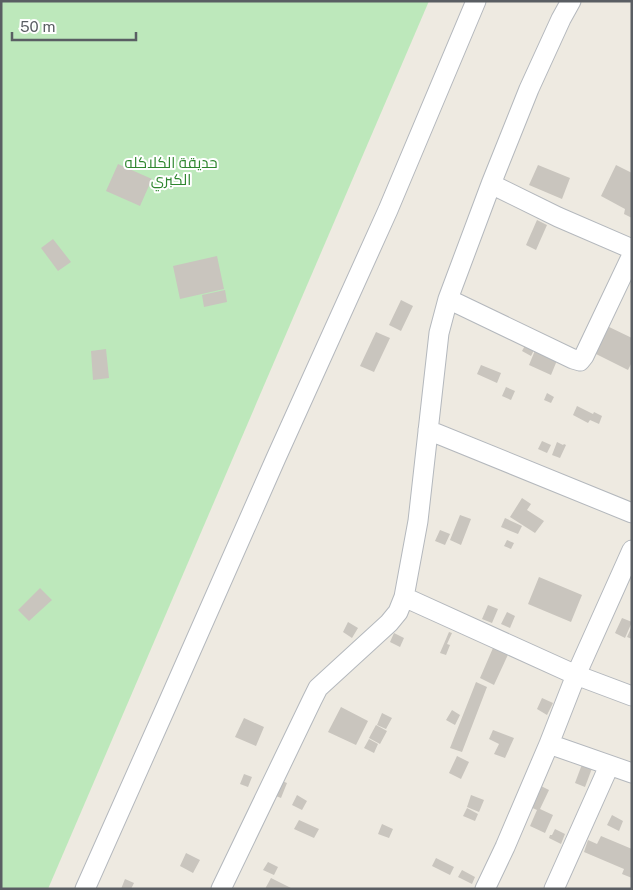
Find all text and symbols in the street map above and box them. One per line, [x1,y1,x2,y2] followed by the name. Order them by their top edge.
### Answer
[12,10,136,42] scale bar
[20,18,55,35] text: 50 m
[124,154,218,192] park label: حديقة الكلاكله الكبري

